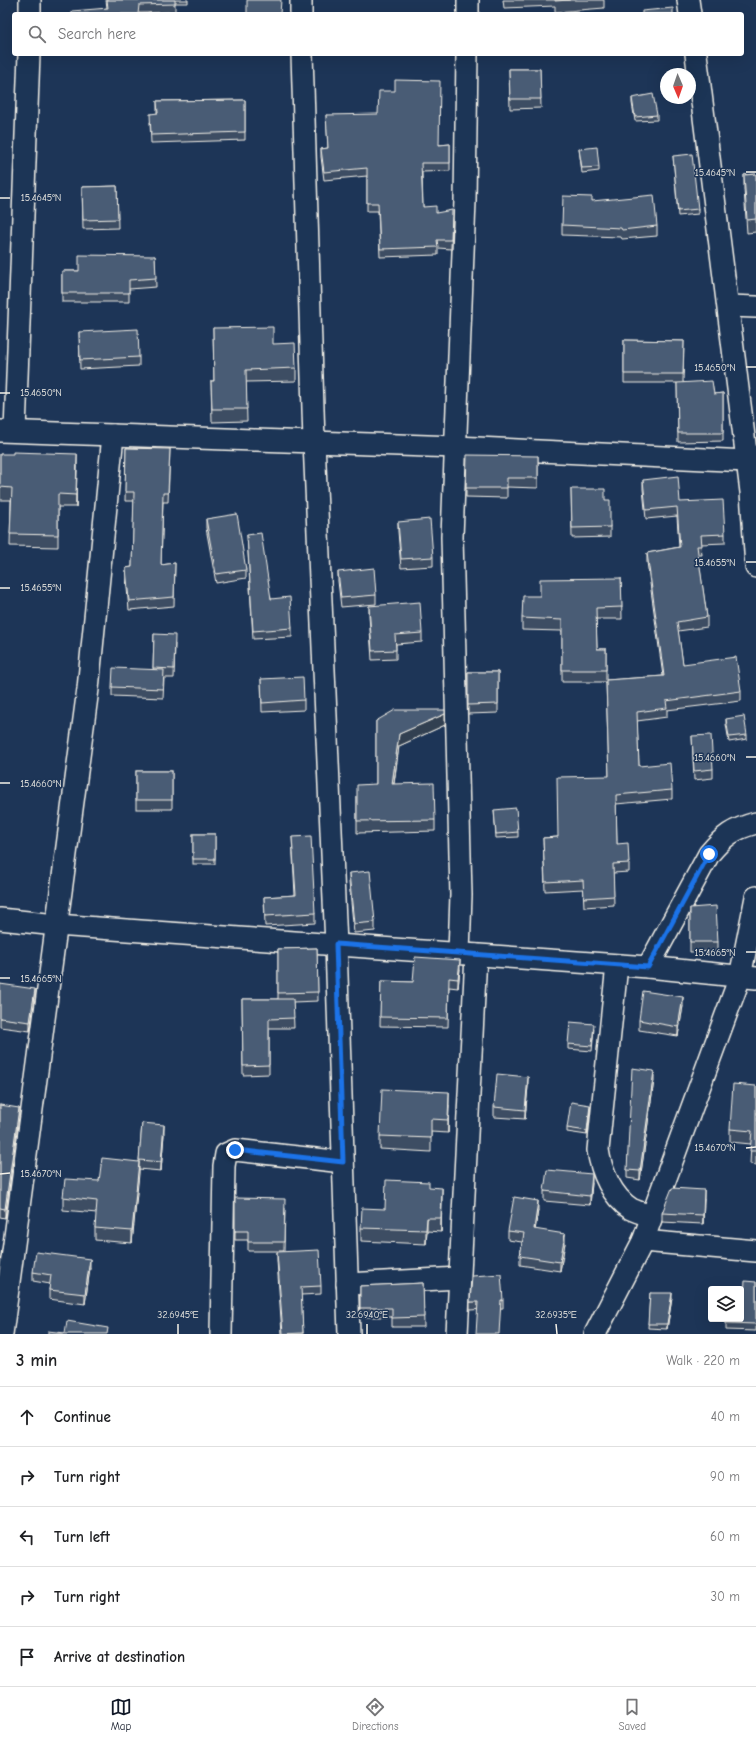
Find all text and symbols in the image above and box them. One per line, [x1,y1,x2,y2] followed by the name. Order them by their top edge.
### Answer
[12,12,744,56] search box
[26,23,48,45] icon: search
[58,25,136,43] text: Search here
[660,68,696,104] north arrow
[695,167,735,179] text: 15.4645°N
[21,192,61,204] text: 15.4645°N
[694,362,736,374] text: 15.4650°N
[20,387,62,399] text: 15.4650°N
[694,557,736,569] text: 15.4655°N
[20,582,62,594] text: 15.4655°N
[694,752,736,764] text: 15.4660°N
[20,778,62,790] text: 15.4660°N
[700,845,718,863] route start
[694,947,736,959] text: 15.4665°N
[20,973,62,985] text: 15.4665°N
[226,1141,244,1159] route end
[694,1142,736,1154] text: 15.4670°N
[20,1168,62,1180] text: 15.4670°N
[708,1286,744,1322] map controls
[708,1286,744,1322] button: layers
[157,1309,199,1321] text: 32.6945°E
[346,1309,388,1321] text: 32.6940°E
[535,1309,577,1321] text: 32.6935°E
[16,1351,57,1370] text: 3 min
[666,1353,740,1368] text: Walk · 220 m
[16,1406,38,1428] icon: ahead
[54,1408,111,1426] text: Continue
[711,1409,740,1424] text: 40 m
[16,1466,38,1488] icon: right
[54,1468,120,1486] text: Turn right
[710,1469,740,1484] text: 90 m
[16,1526,38,1548] icon: left
[54,1528,110,1546] text: Turn left
[710,1529,740,1544] text: 60 m
[16,1586,38,1608] icon: right
[54,1588,120,1606] text: Turn right
[710,1589,740,1604] text: 30 m
[16,1646,38,1668] icon: arrive
[54,1648,185,1666] text: Arrive at destination
[110,1696,132,1733] tab: Map
[352,1696,399,1733] tab: Directions
[619,1696,646,1733] tab: Saved

